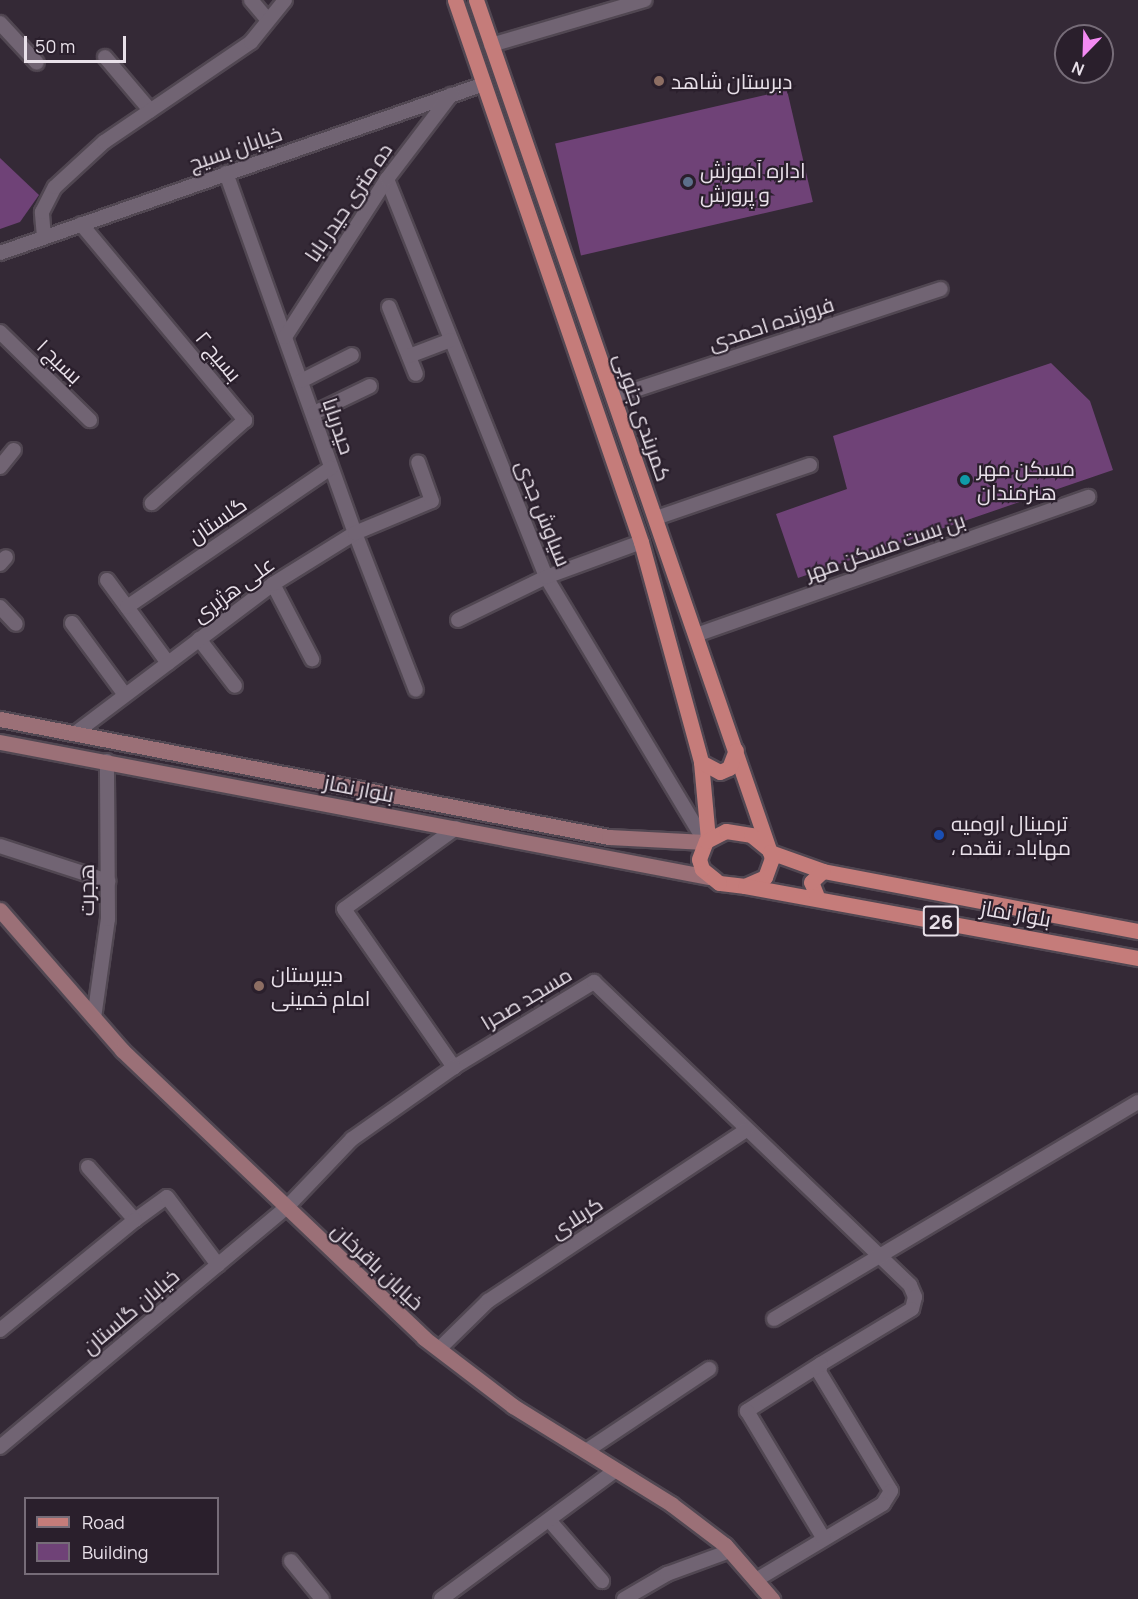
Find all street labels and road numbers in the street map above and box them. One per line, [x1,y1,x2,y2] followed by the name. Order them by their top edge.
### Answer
[185,120,285,176] street label: خیابان بسیج
[299,138,397,266] street label: ده متری حیدر بابا
[705,291,837,355] street label: فروزنده احمدی
[191,326,247,386] street label: بسیج ۲
[32,333,88,389] street label: بسیج ۱
[609,350,677,484] street label: کمربندی جنوبی
[318,394,360,458] street label: حیدربابا
[511,456,577,570] street label: سیاوش جدی
[183,491,251,549] street label: گلستان
[802,507,968,585] street label: بن بست مسکن مهر
[187,551,279,627] street label: علی هژبری
[322,769,396,807] street label: بلوار نماز
[73,864,99,916] street label: هجرت
[979,894,1053,932] street label: بلوار نماز
[922,904,960,938] road number: 26
[476,961,576,1035] street label: مسجد صحرا
[545,1191,607,1243] street label: کربلای
[327,1217,429,1315] street label: خیابان باقرخان
[76,1263,184,1359] street label: خیابان گلستان

